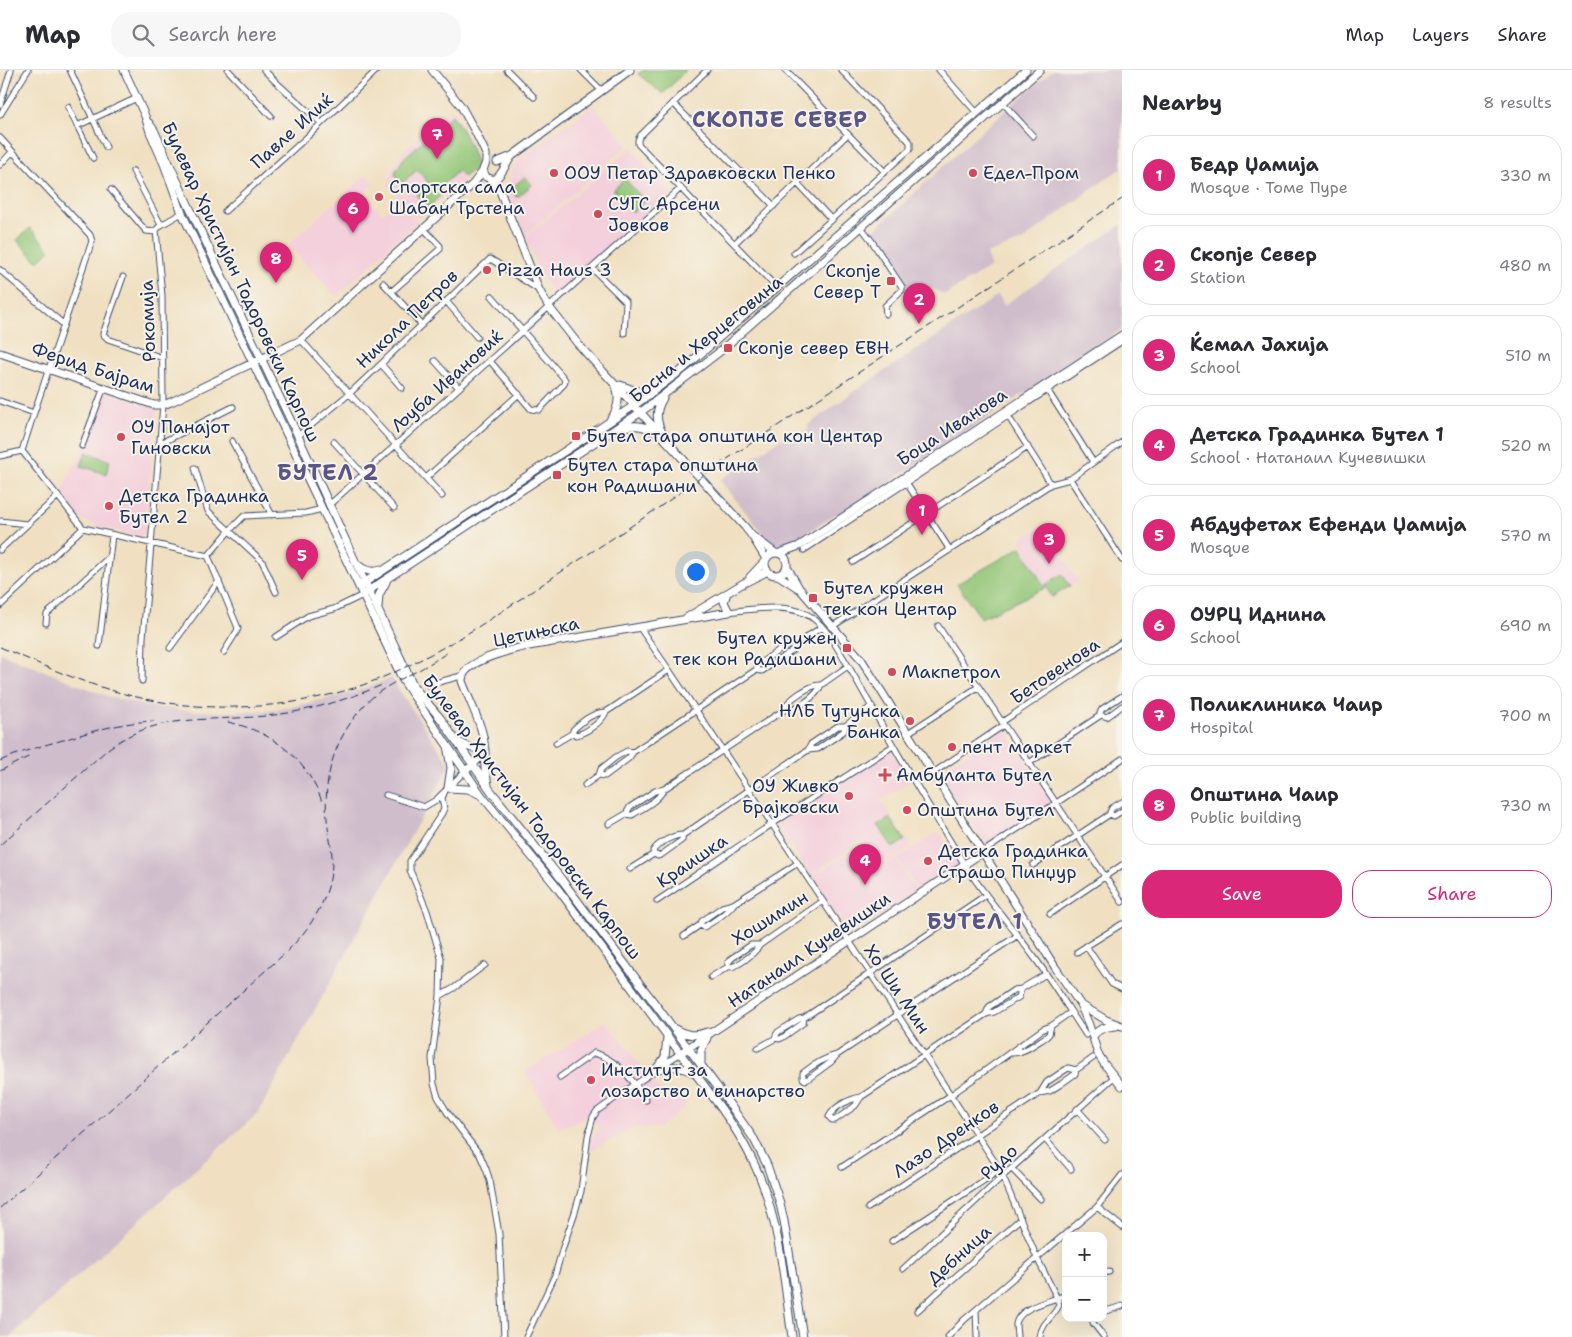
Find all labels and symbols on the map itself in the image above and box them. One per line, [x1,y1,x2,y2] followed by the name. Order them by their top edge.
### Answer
[246,87,339,174] street label: Павле Илиќ
[692,105,868,134] district label: СКОПЈЕ СЕВЕР
[156,118,326,446] street label: Булевар Христијан Тодоровски Карпош
[421,118,453,159] pin: 7
[564,161,836,185] place label: ООУ Петар Здравковски Пенко
[983,161,1079,185] place label: Едел-Пром
[548,167,560,179] marker: ООУ Петар Здравковски Пенко
[967,167,979,179] marker: Едел-Пром
[389,175,524,220] place label: Спортска сала Шабан Трстена
[373,191,385,203] marker: Спортска сала Шабан Трстена
[337,192,369,233] pin: 6
[608,192,720,237] place label: СУГС Арсени Јовков
[592,208,604,220] marker: СУГС Арсени Јовков
[260,242,292,283] pin: 8
[497,258,612,282] place label: Pizza Haus 3
[813,259,881,304] place label: Скопје Север Т
[351,264,463,374] street label: Никола Петров
[481,264,493,276] marker: Pizza Haus 3
[624,270,788,408] street label: Босна и Херцеговина
[885,275,897,287] marker: Скопје Север Т
[135,280,161,362] street label: Рокомија
[903,283,935,324] pin: 2
[386,324,508,438] street label: Љуба Ивановиќ
[738,336,890,360] place label: Скопје север ЕВН
[28,337,158,399] street label: Ферид Бајрам
[722,342,734,354] marker: Скопје север ЕВН
[892,382,1012,472] street label: Боца Иванова
[131,415,231,460] place label: ОУ Панајот Гиновски
[586,424,883,448] place label: Бутел стара општина кон Центар
[570,430,582,442] marker: Бутел стара општина кон Центар
[115,431,127,443] marker: ОУ Панајот Гиновски
[567,453,758,498] place label: Бутел стара општина кон Радишани
[277,458,379,487] district label: БУТЕЛ 2
[551,469,563,481] marker: Бутел стара општина кон Радишани
[119,484,269,529] place label: Детска Градинка Бутел 2
[906,494,938,535] pin: 1
[103,500,115,512] marker: Детска Градинка Бутел 2
[1033,523,1065,564] pin: 3
[286,539,318,580] pin: 5
[683,559,709,585] your location
[823,576,957,621] place label: Бутел кружен тек кон Центар
[807,592,819,604] marker: Бутел кружен тек кон Центар
[491,611,581,653] street label: Цетињска
[673,626,837,671] place label: Бутел кружен тек кон Радишани
[1006,632,1104,710] street label: Бетовенова
[841,642,853,654] marker: Бутел кружен тек кон Радишани
[902,660,1000,684] place label: Макпетрол
[886,666,898,678] marker: Макпетрол
[417,670,647,964] street label: Булевар Христијан Тодоровски Карпош
[779,699,900,744] place label: НЛБ Тутунска Банка
[904,715,916,727] marker: НЛБ Тутунска Банка
[962,735,1073,759] place label: пент маркет
[946,741,958,753] marker: пент маркет
[896,763,1052,787] place label: Амбуланта Бутел
[878,768,892,782] marker: Амбуланта Бутел
[742,774,839,819] place label: ОУ Живко Брајковски
[843,790,855,802] marker: ОУ Живко Брајковски
[917,798,1054,822] place label: Општина Бутел
[901,804,913,816] marker: Општина Бутел
[652,829,732,893] street label: Краишка
[938,839,1088,884] place label: Детска Градинка Страшо Пинџур
[849,844,881,885] pin: 4
[922,855,934,867] marker: Детска Градинка Страшо Пинџур
[727,885,813,951] street label: Хошимин
[723,886,895,1013] street label: Натанаил Кучевишки
[927,907,1023,936] district label: БУТЕЛ 1
[858,940,936,1038] street label: Хо Ши Мин
[601,1058,805,1103] place label: Институт за лозарство и винарство
[585,1074,597,1086] marker: Институт за лозарство и винарство
[888,1095,1004,1183] street label: Лазо Дренков
[975,1139,1023,1185] street label: Рудо
[922,1220,996,1290] street label: Дебница

